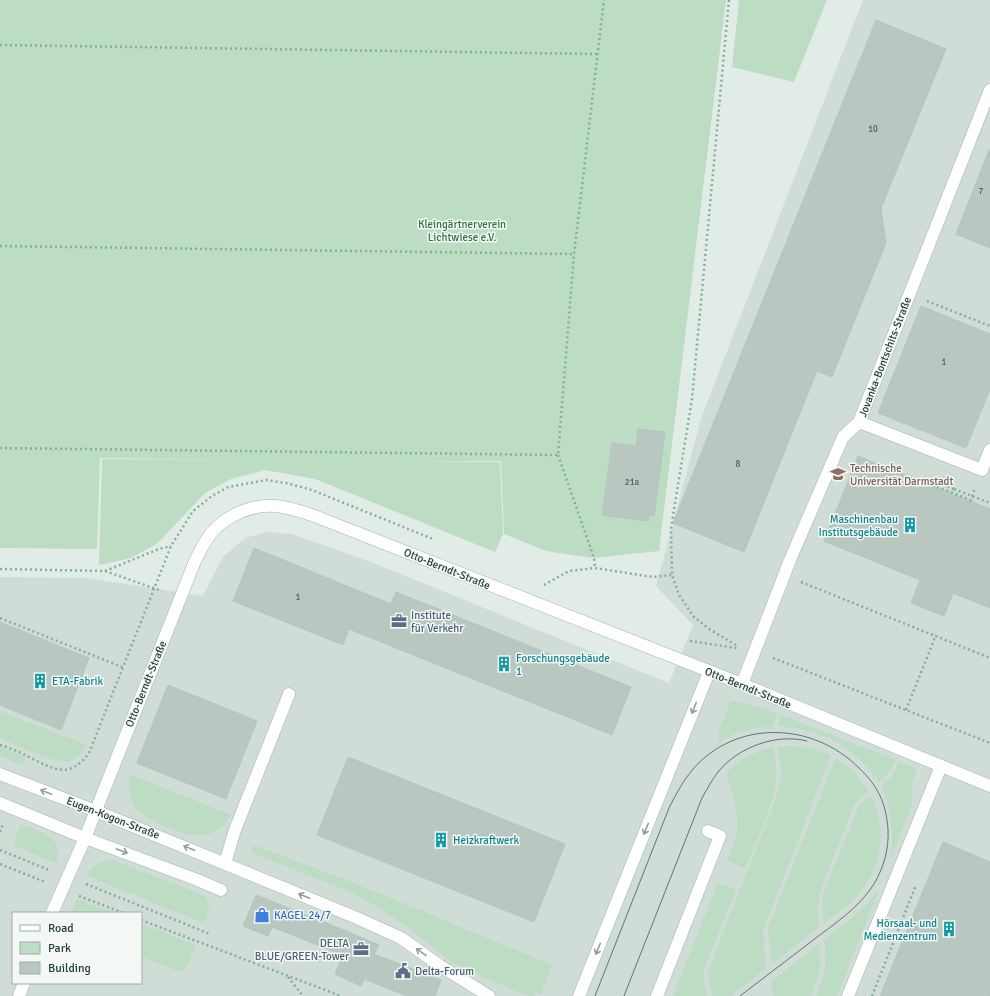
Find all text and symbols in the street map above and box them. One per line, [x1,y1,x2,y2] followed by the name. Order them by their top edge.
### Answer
[868,124,878,135] house number: 10
[979,186,984,197] house number: 7
[418,218,506,244] park label: Kleingärtnerverein Lichtwiese e.V.
[856,295,914,419] street label: Jovanka-Bontschits-Straße
[942,357,947,368] house number: 1
[736,459,741,470] house number: 8
[850,462,953,488] place label: Technische Universität Darmstadt
[829,465,847,483] school or university icon: Technische Universität Darmstadt
[625,477,640,488] house number: 21a
[819,513,898,539] place label: Maschinenbau Institutsgebäude
[901,516,919,534] building icon: Maschinenbau Institutsgebäude
[402,546,492,592] street label: Otto-Berndt-Straße
[296,592,301,603] house number: 1
[411,609,463,635] place label: Institute für Verkehr
[390,612,408,630] office icon: Institute für Verkehr
[123,639,169,729] street label: Otto-Berndt-Straße
[516,652,610,678] place label: Forschungsgebäude 1
[495,655,513,673] building icon: Forschungsgebäude 1
[703,665,793,711] street label: Otto-Berndt-Straße
[31,672,49,690] building icon: ETA-Fabrik
[52,675,103,688] place label: ETA-Fabrik
[690,701,698,713] one-way arrow
[41,788,53,796] one-way arrow
[65,794,161,842] street label: Eugen-Kogon-Straße
[642,822,650,834] one-way arrow
[432,831,450,849] building icon: Heizkraftwerk
[453,834,519,847] place label: Heizkraftwerk
[183,844,195,851] one-way arrow
[115,848,127,856] one-way arrow
[298,891,310,899] one-way arrow
[253,906,271,924] shop icon: KAGEL 24/7
[274,909,331,922] place label: KAGEL 24/7
[12,912,142,984] legend
[863,917,937,943] place label: Hörsaal- und Medienzentrum
[940,920,958,938] building icon: Hörsaal- und Medienzentrum
[48,921,74,936] text: Road
[255,937,349,963] place label: DELTA BLUE/GREEN-Tower
[352,940,370,958] office icon: DELTA BLUE/GREEN-Tower
[48,941,71,956] text: Park
[594,943,601,955] one-way arrow
[415,948,426,956] one-way arrow
[48,961,91,976] text: Building
[394,962,412,980] public building icon: Delta-Forum
[415,965,474,978] place label: Delta-Forum

